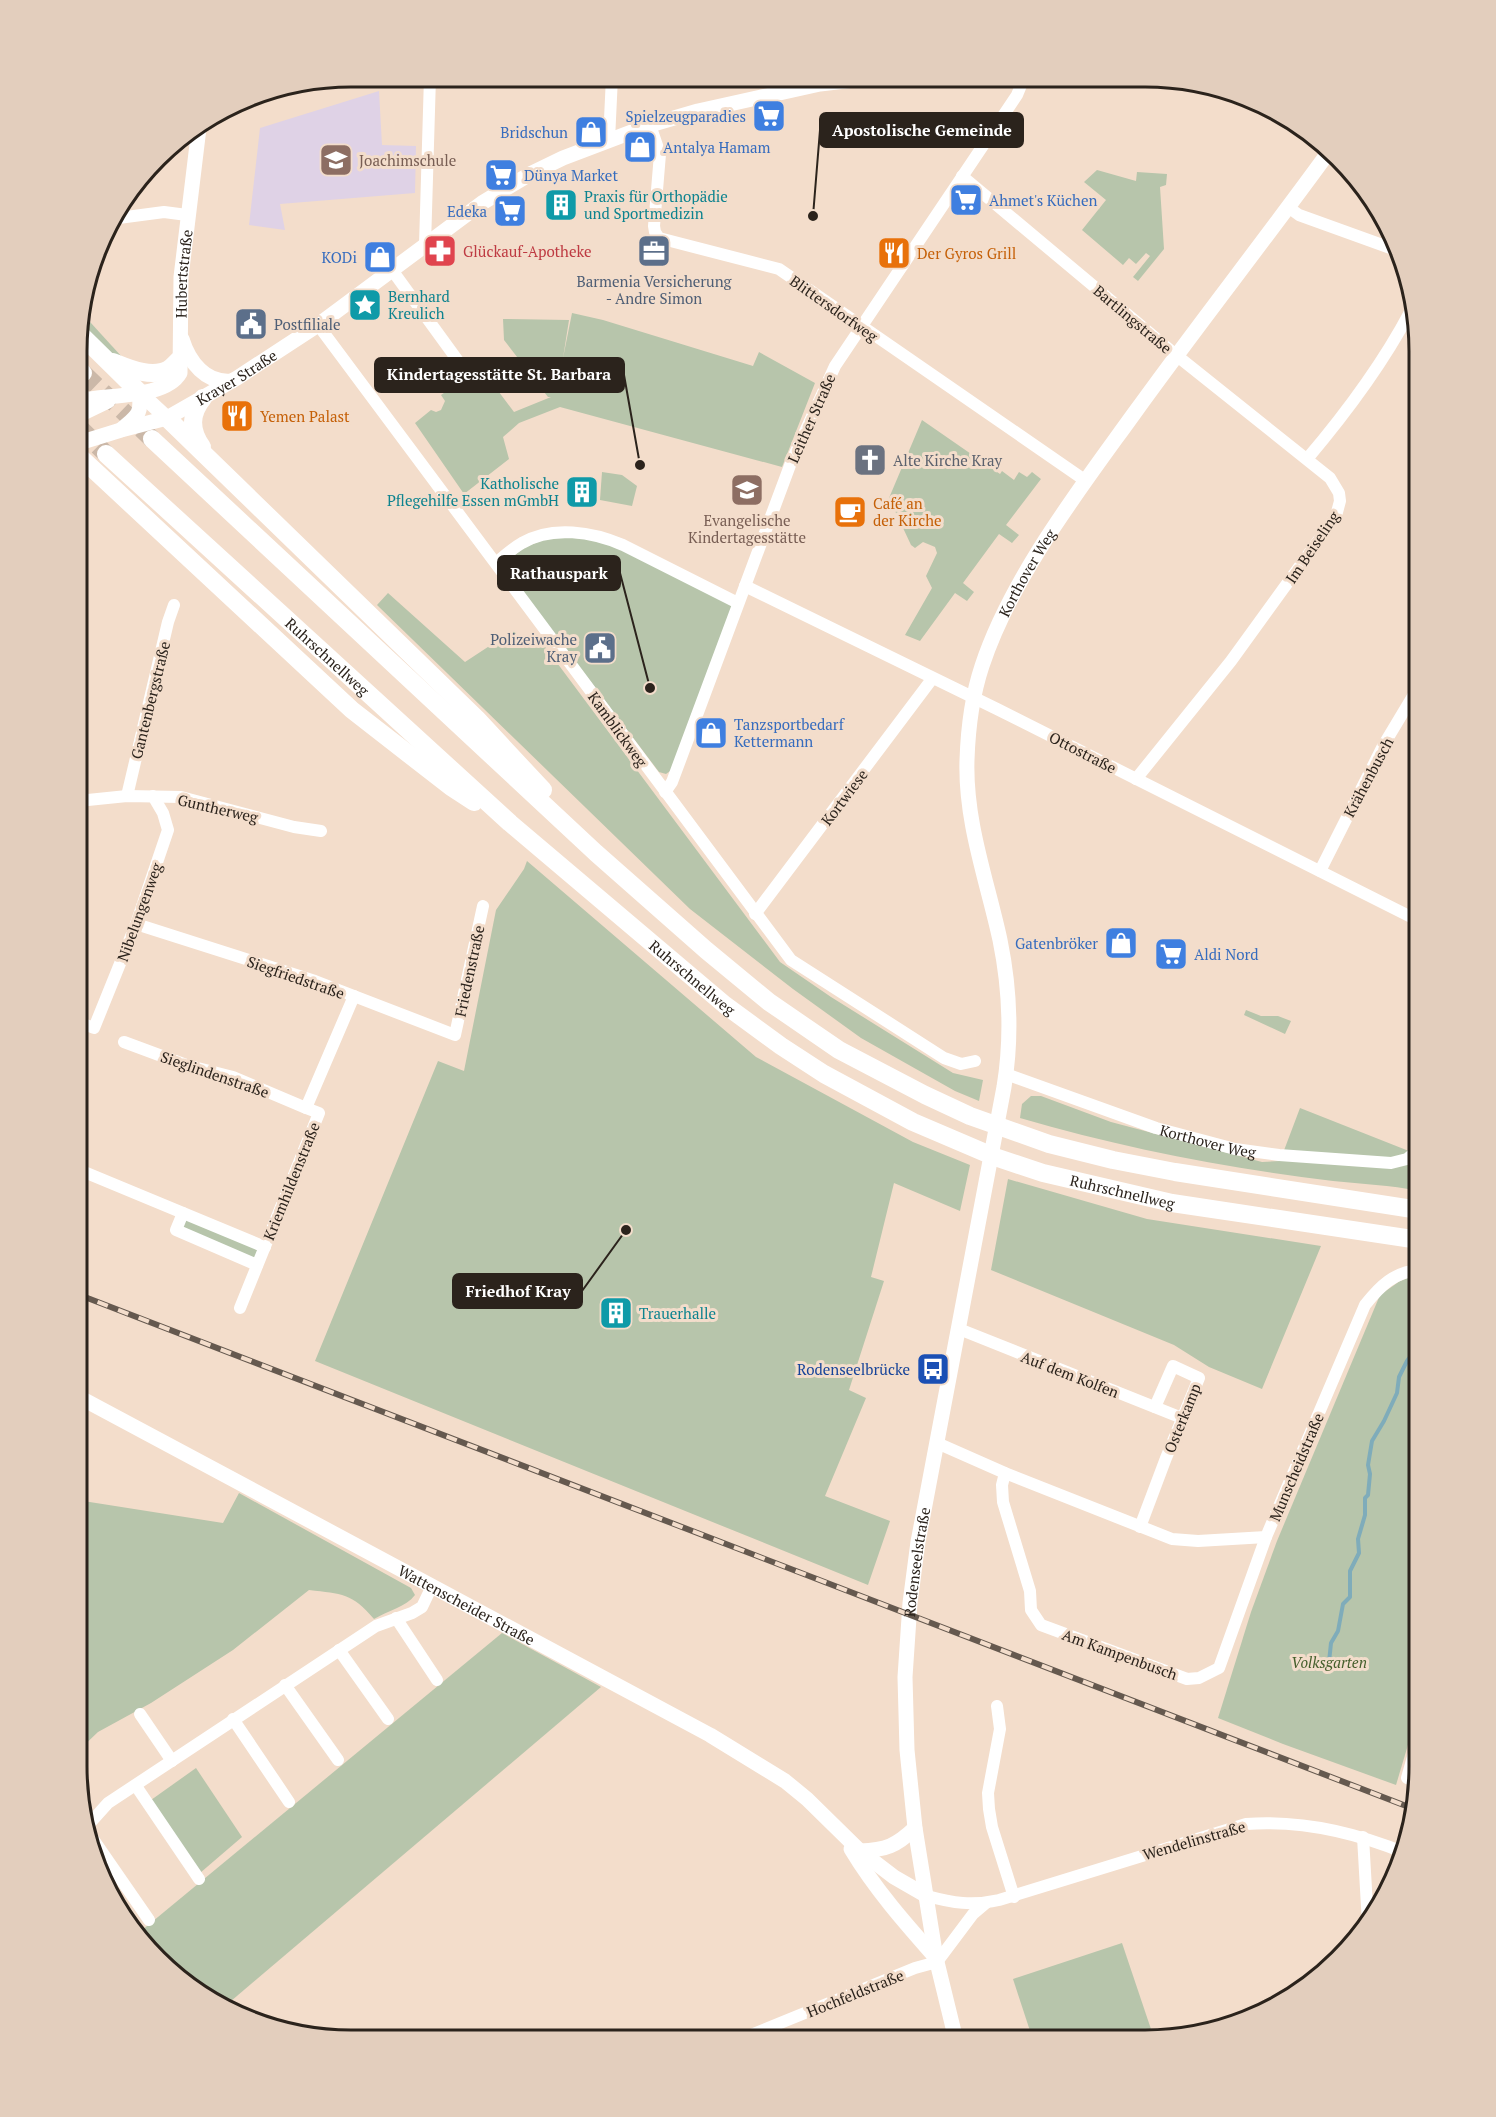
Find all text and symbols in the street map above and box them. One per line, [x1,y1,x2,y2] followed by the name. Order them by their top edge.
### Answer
[751,98,787,134] supermarket icon: Spielzeugparadies
[625,106,746,126] place label: Spielzeugparadies
[820,113,1023,147] callout: Apostolische Gemeinde
[573,114,609,150] shop icon: Bridschun
[832,119,1012,141] text: Apostolische Gemeinde
[500,122,568,142] place label: Bridschun
[622,129,658,165] shop icon: Antalya Hamam
[663,137,771,157] place label: Antalya Hamam
[318,142,354,178] school or university icon: Joachimschule
[359,150,456,170] place label: Joachimschule
[483,157,519,193] supermarket icon: Dünya Market
[524,165,618,185] place label: Dünya Market
[948,182,984,218] supermarket icon: Ahmet's Küchen
[584,186,728,223] place label: Praxis für Orthopädie und Sportmedizin
[543,187,579,223] building icon: Praxis für Orthopädie und Sportmedizin
[989,190,1097,210] place label: Ahmet's Küchen
[492,193,528,229] supermarket icon: Edeka
[447,201,487,221] place label: Edeka
[171,228,197,318] street label: Hubertstraße
[422,233,458,269] pharmacy icon: Glückauf-Apotheke
[636,233,672,269] office icon: Barmenia Versicherung - Andre Simon
[876,235,912,271] restaurant icon: Der Gyros Grill
[362,239,398,275] shop icon: KODi
[463,241,592,261] place label: Glückauf-Apotheke
[917,243,1016,263] place label: Der Gyros Grill
[322,247,357,267] place label: KODi
[786,270,883,346] street label: Blittersdorfweg
[577,271,733,308] place label: Barmenia Versicherung - Andre Simon
[1090,280,1176,358] street label: Bartlingstraße
[388,286,450,323] place label: Bernhard Kreulich
[347,287,383,323] place icon: Bernhard Kreulich
[233,306,269,342] public building icon: Postfiliale
[274,314,341,334] place label: Postfiliale
[192,345,281,409] street label: Krayer Straße
[375,358,624,392] callout: Kindertagesstätte St. Barbara
[387,363,611,385] text: Kindertagesstätte St. Barbara
[782,370,840,466] street label: Leither Straße
[219,398,255,434] restaurant icon: Yemen Palast
[260,406,350,426] place label: Yemen Palast
[852,442,888,478] church icon: Alte Kirche Kray
[893,450,1002,470] place label: Alte Kirche Kray
[729,472,765,508] school or university icon: Evangelische Kindertagesstätte
[387,473,559,510] place label: Katholische Pflegehilfe Essen mGmbH
[564,474,600,510] building icon: Katholische Pflegehilfe Essen mGmbH
[873,493,942,530] place label: Café an der Kirche
[832,494,868,530] cafe icon: Café an der Kirche
[1280,506,1344,587] street label: Im Beiseling
[688,510,806,547] place label: Evangelische Kindertagesstätte
[994,524,1061,620] street label: Korthover Weg
[498,556,620,590] callout: Rathauspark
[510,562,609,584] text: Rathauspark
[281,613,374,700] street label: Ruhrschnellweg
[490,629,577,666] place label: Polizeiwache Kray
[582,630,618,666] public building icon: Polizeiwache Kray
[126,639,174,761] street label: Gantenbergstraße
[584,687,653,771] street label: Kamblickweg
[734,714,845,751] place label: Tanzsportbedarf Kettermann
[693,715,729,751] shop icon: Tanzsportbedarf Kettermann
[1046,727,1120,777] street label: Ottostraße
[1339,734,1397,820] street label: Krähenbusch
[816,765,872,829] street label: Kortwiese
[176,789,261,827] street label: Guntherweg
[112,859,167,964] street label: Nibelungenweg
[450,923,488,1019] street label: Friedenstraße
[1103,925,1139,961] shop icon: Gatenbröker
[1015,933,1098,953] place label: Gatenbröker
[645,935,740,1020] street label: Ruhrschnellweg
[1153,936,1189,972] supermarket icon: Aldi Nord
[1194,944,1259,964] place label: Aldi Nord
[245,951,347,1003] street label: Siegfriedstraße
[158,1046,272,1102] street label: Sieglindenstraße
[258,1119,324,1243] street label: Kriemhildenstraße
[1158,1119,1258,1162] street label: Korthover Weg
[1068,1170,1178,1214] street label: Ruhrschnellweg
[453,1274,582,1308] callout: Friedhof Kray
[465,1280,571,1302] text: Friedhof Kray
[598,1295,634,1331] building icon: Trauerhalle
[639,1303,716,1323] place label: Trauerhalle
[1018,1346,1122,1402] street label: Auf dem Kolfen
[915,1351,951,1387] bus stop icon: Rodenseelbrücke
[797,1359,910,1379] place label: Rodenseelbrücke
[1159,1380,1205,1456] street label: Osterkamp
[1264,1410,1328,1524] street label: Munscheidstraße
[899,1505,934,1618] street label: Rodenseelstraße
[395,1560,538,1649] street label: Wattenscheider Straße
[1060,1624,1180,1684] street label: Am Kampenbusch
[1291,1652,1367,1672] park label: Volksgarten
[1140,1816,1248,1864] street label: Wendelinstraße
[804,1964,906,2022] street label: Hochfeldstraße

